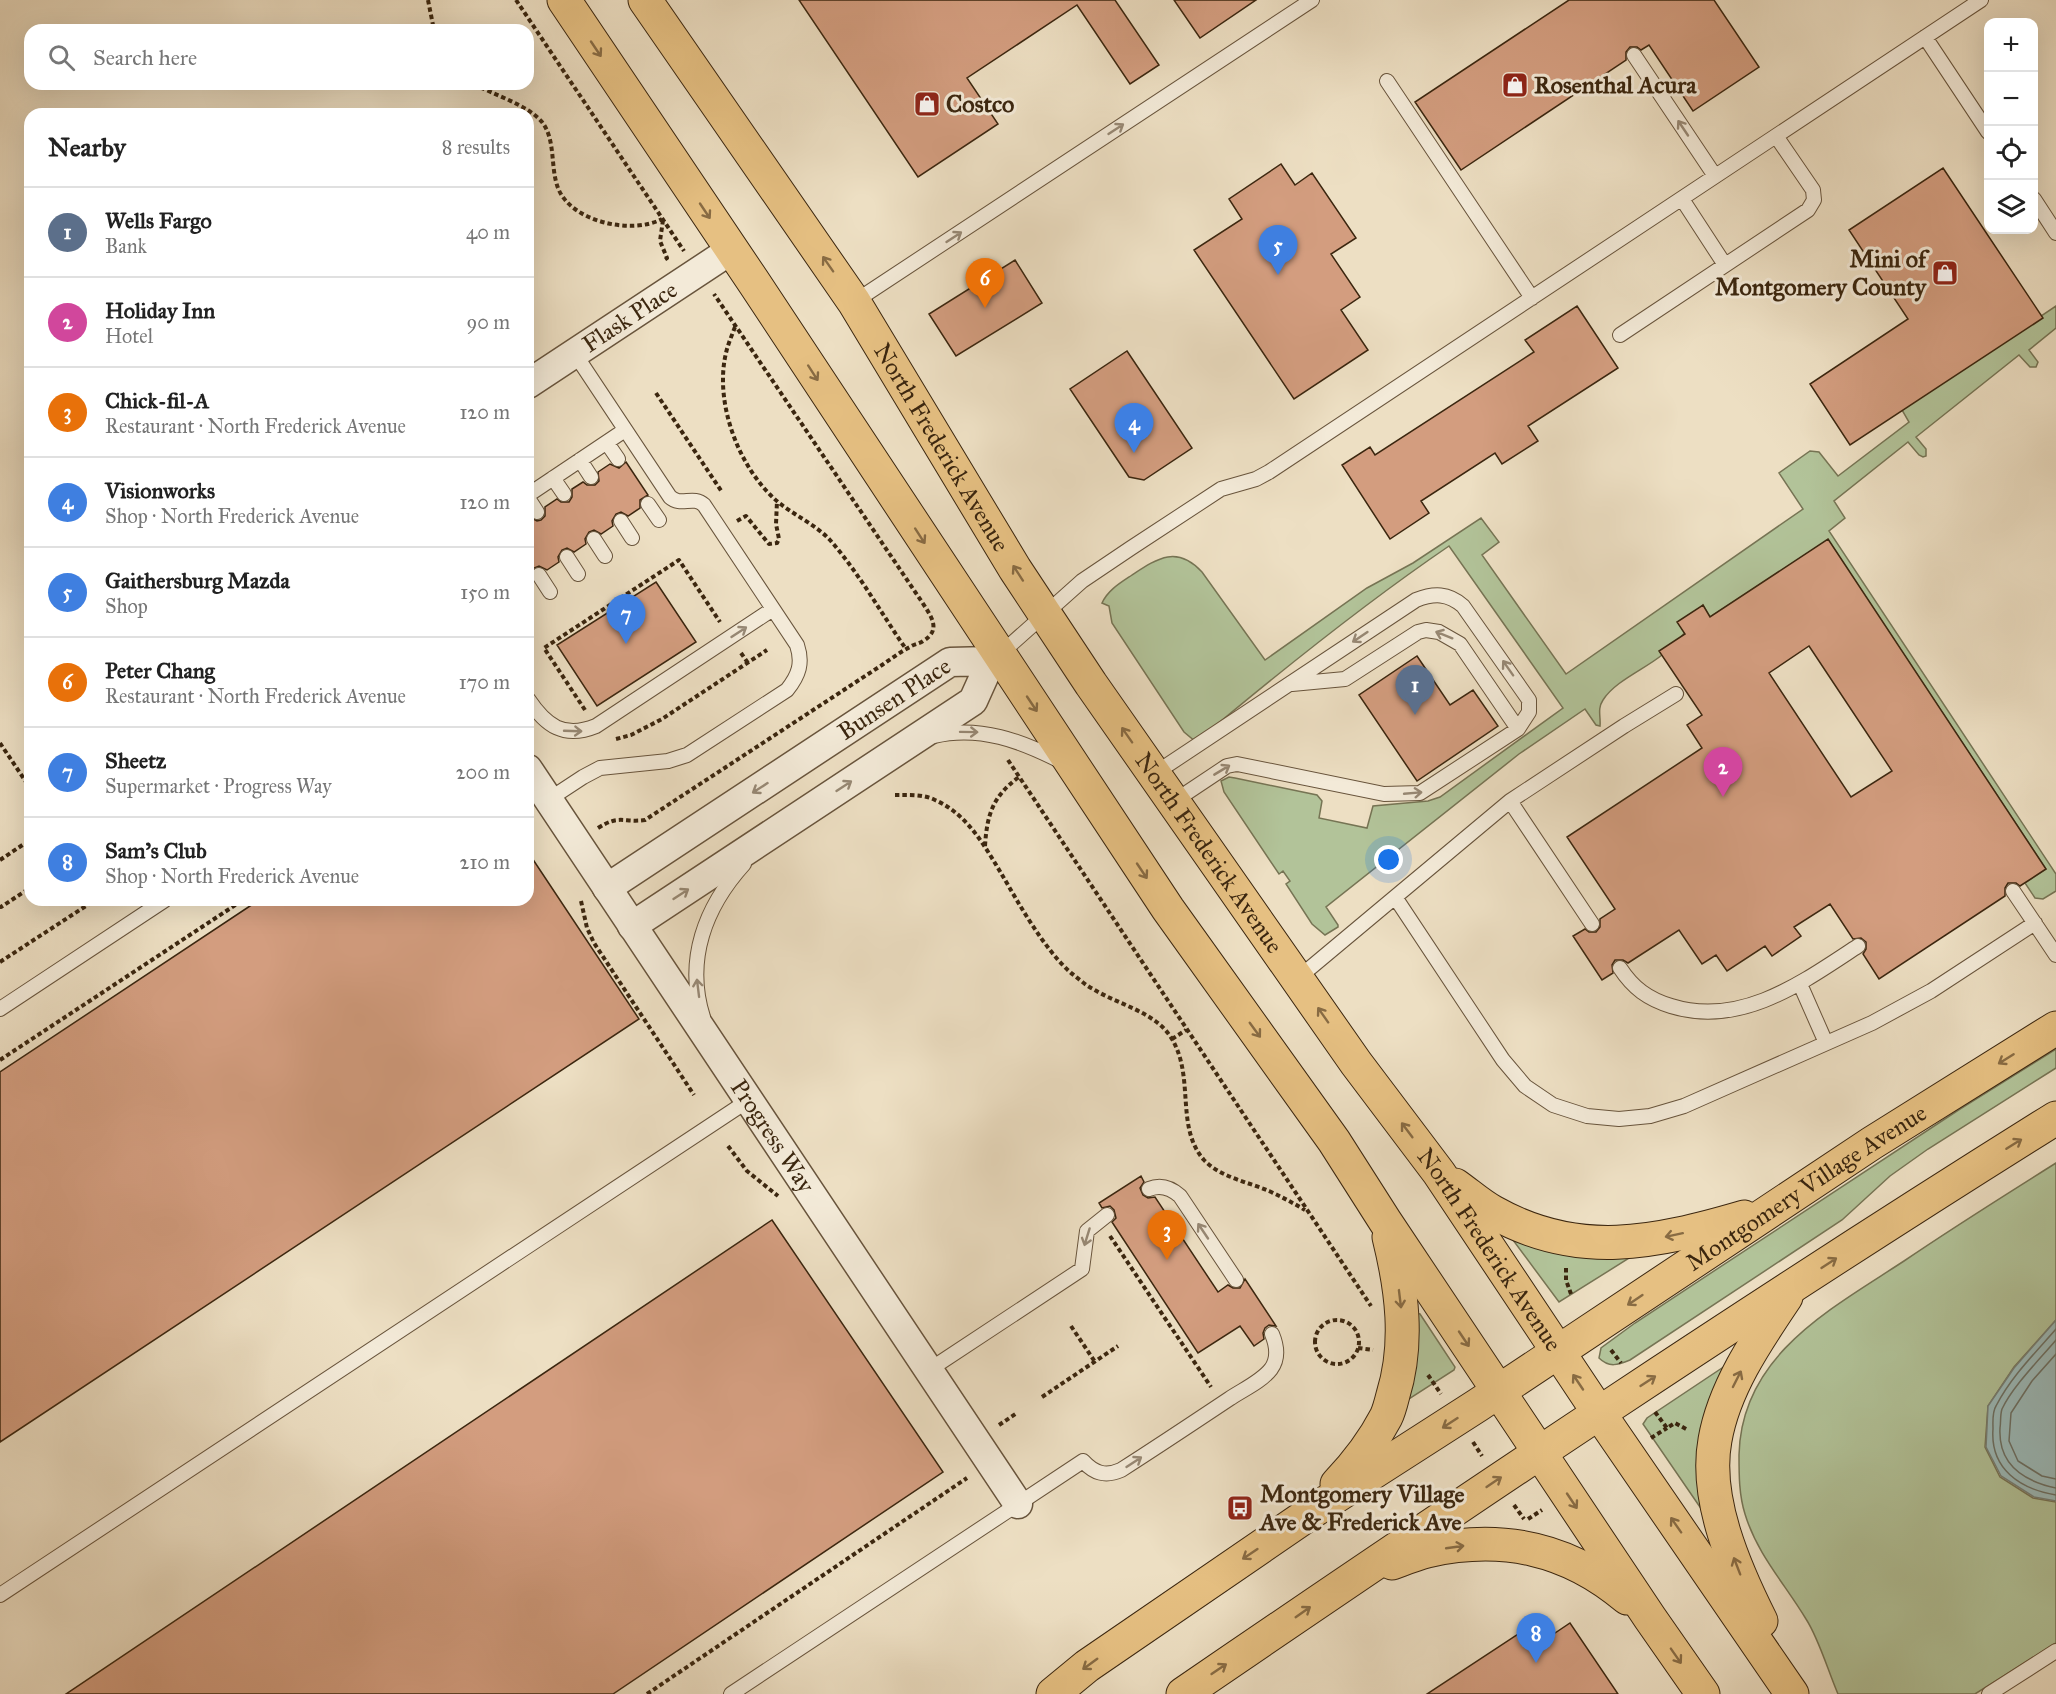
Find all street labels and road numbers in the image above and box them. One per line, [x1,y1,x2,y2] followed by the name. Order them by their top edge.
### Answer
[577,275,683,359] street label: Flask Place
[867,338,1016,557] street label: North Frederick Avenue
[832,651,956,747] street label: Bunsen Place
[1129,747,1290,959] street label: North Frederick Avenue
[724,1073,822,1199] street label: Progress Way
[1680,1098,1932,1278] street label: Montgomery Village Avenue
[1411,1142,1569,1357] street label: North Frederick Avenue

